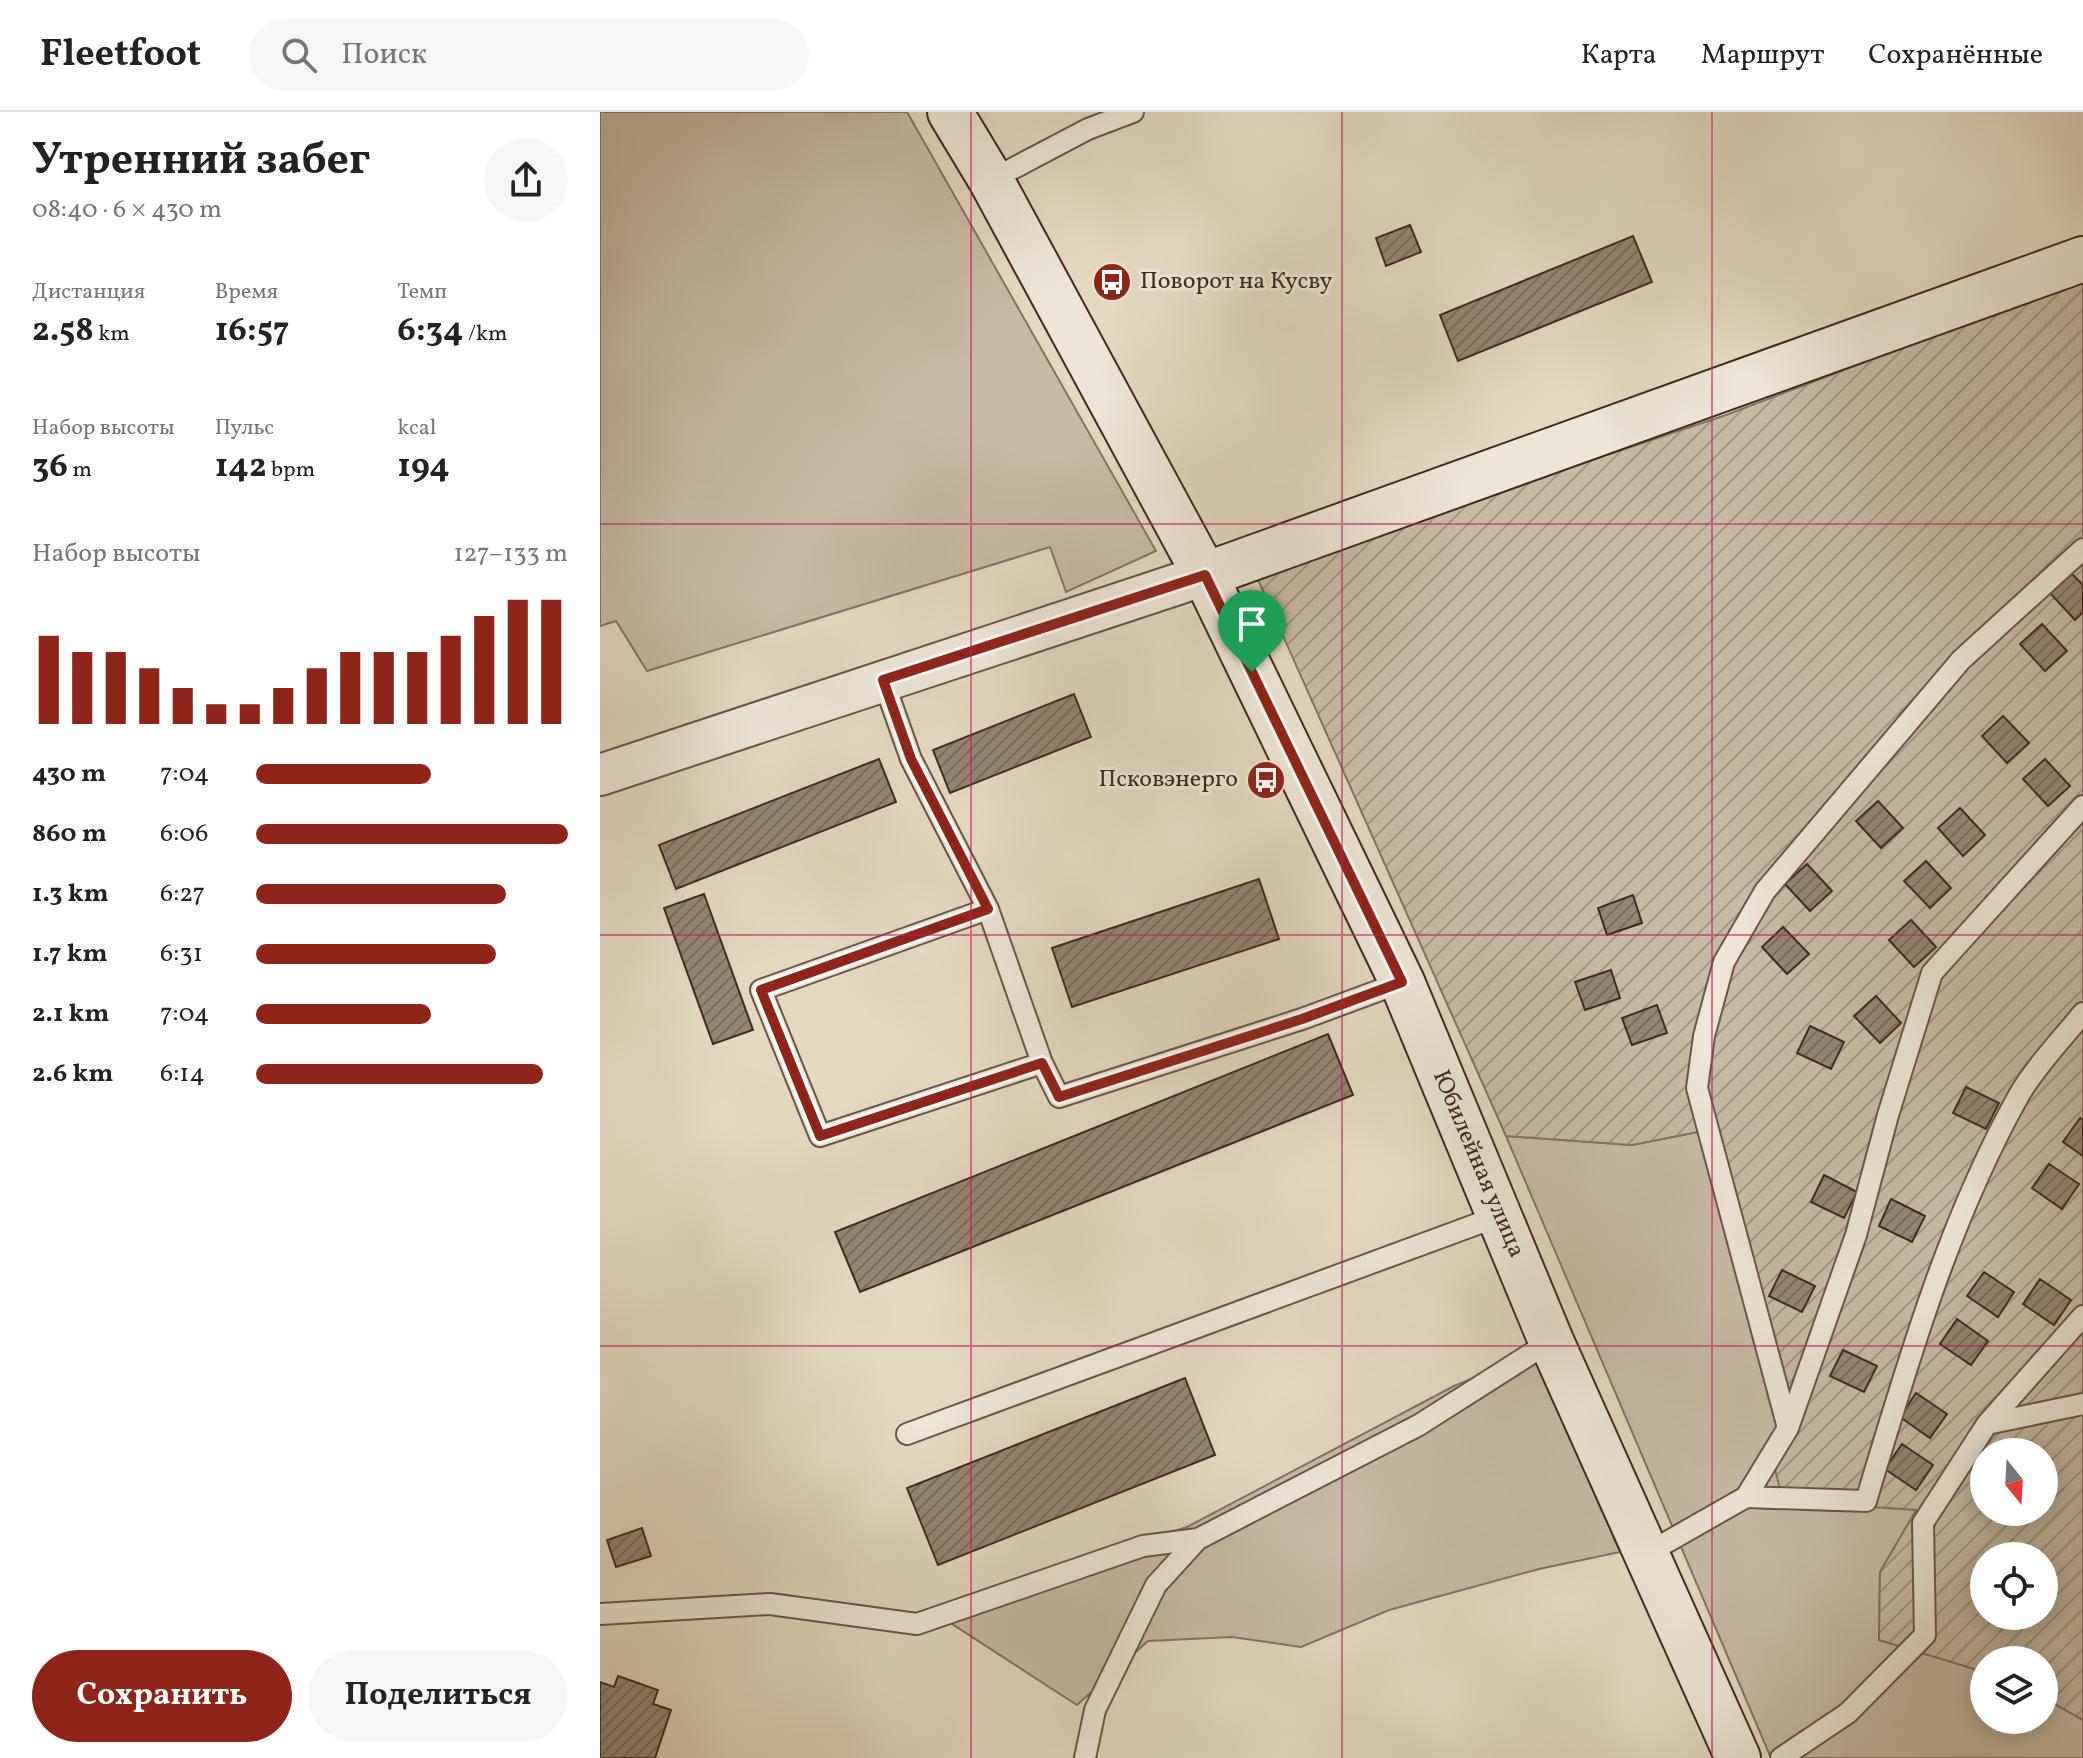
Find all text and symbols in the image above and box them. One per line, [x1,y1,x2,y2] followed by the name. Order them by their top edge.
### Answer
[249,19,809,91] search box
[40,29,201,82] text: Fleetfoot
[277,33,321,77] icon: search
[341,34,427,76] text: Поиск
[1581,36,1657,75] text: Карта
[1701,36,1824,75] text: Маршрут
[1868,36,2043,75] text: Сохранённые
[32,131,370,192] text: Утренний забег
[484,138,568,222] button: share
[32,192,222,228] text: 08:40 · 6 × 430 m
[1091,261,1133,303] bus stop icon: Поворот на Кусву
[1140,265,1332,299] place label: Поворот на Кусву
[32,277,145,308] text: Дистанция
[215,277,278,308] text: Время
[397,277,447,308] text: Темп
[32,308,94,355] text: 2.58
[215,308,289,355] text: 16:57
[397,308,464,355] text: 6:34
[94,319,130,350] text: km
[464,319,508,350] text: /km
[32,413,175,444] text: Набор высоты
[215,413,274,444] text: Пульс
[397,413,436,444] text: kcal
[32,444,68,491] text: 36
[215,444,267,491] text: 142
[397,444,450,491] text: 194
[68,455,92,486] text: m
[267,455,315,486] text: bpm
[32,536,200,572] text: Набор высоты
[454,536,568,572] text: 127–133 m
[1218,590,1286,672] pin
[1230,602,1274,646] icon: arrive
[32,756,106,792] text: 430 m
[160,756,209,792] text: 7:04
[1245,759,1287,801] bus stop icon: Псковэнерго
[1098,763,1238,797] place label: Псковэнерго
[32,816,107,852] text: 860 m
[160,816,208,852] text: 6:06
[32,876,109,912] text: 1.3 km
[160,876,205,912] text: 6:27
[32,936,108,972] text: 1.7 km
[160,936,203,972] text: 6:31
[32,996,109,1032] text: 2.1 km
[160,996,209,1032] text: 7:04
[32,1056,113,1092] text: 2.6 km
[160,1056,205,1092] text: 6:14
[1423,1065,1533,1263] street label: Юбилейная улица
[1970,1438,2058,1526] north arrow
[1970,1438,2058,1734] map controls
[1970,1542,2058,1630] button: locate
[1970,1646,2058,1734] button: layers
[32,1650,292,1742] button: Сохранить
[308,1650,568,1742] button: Поделиться

